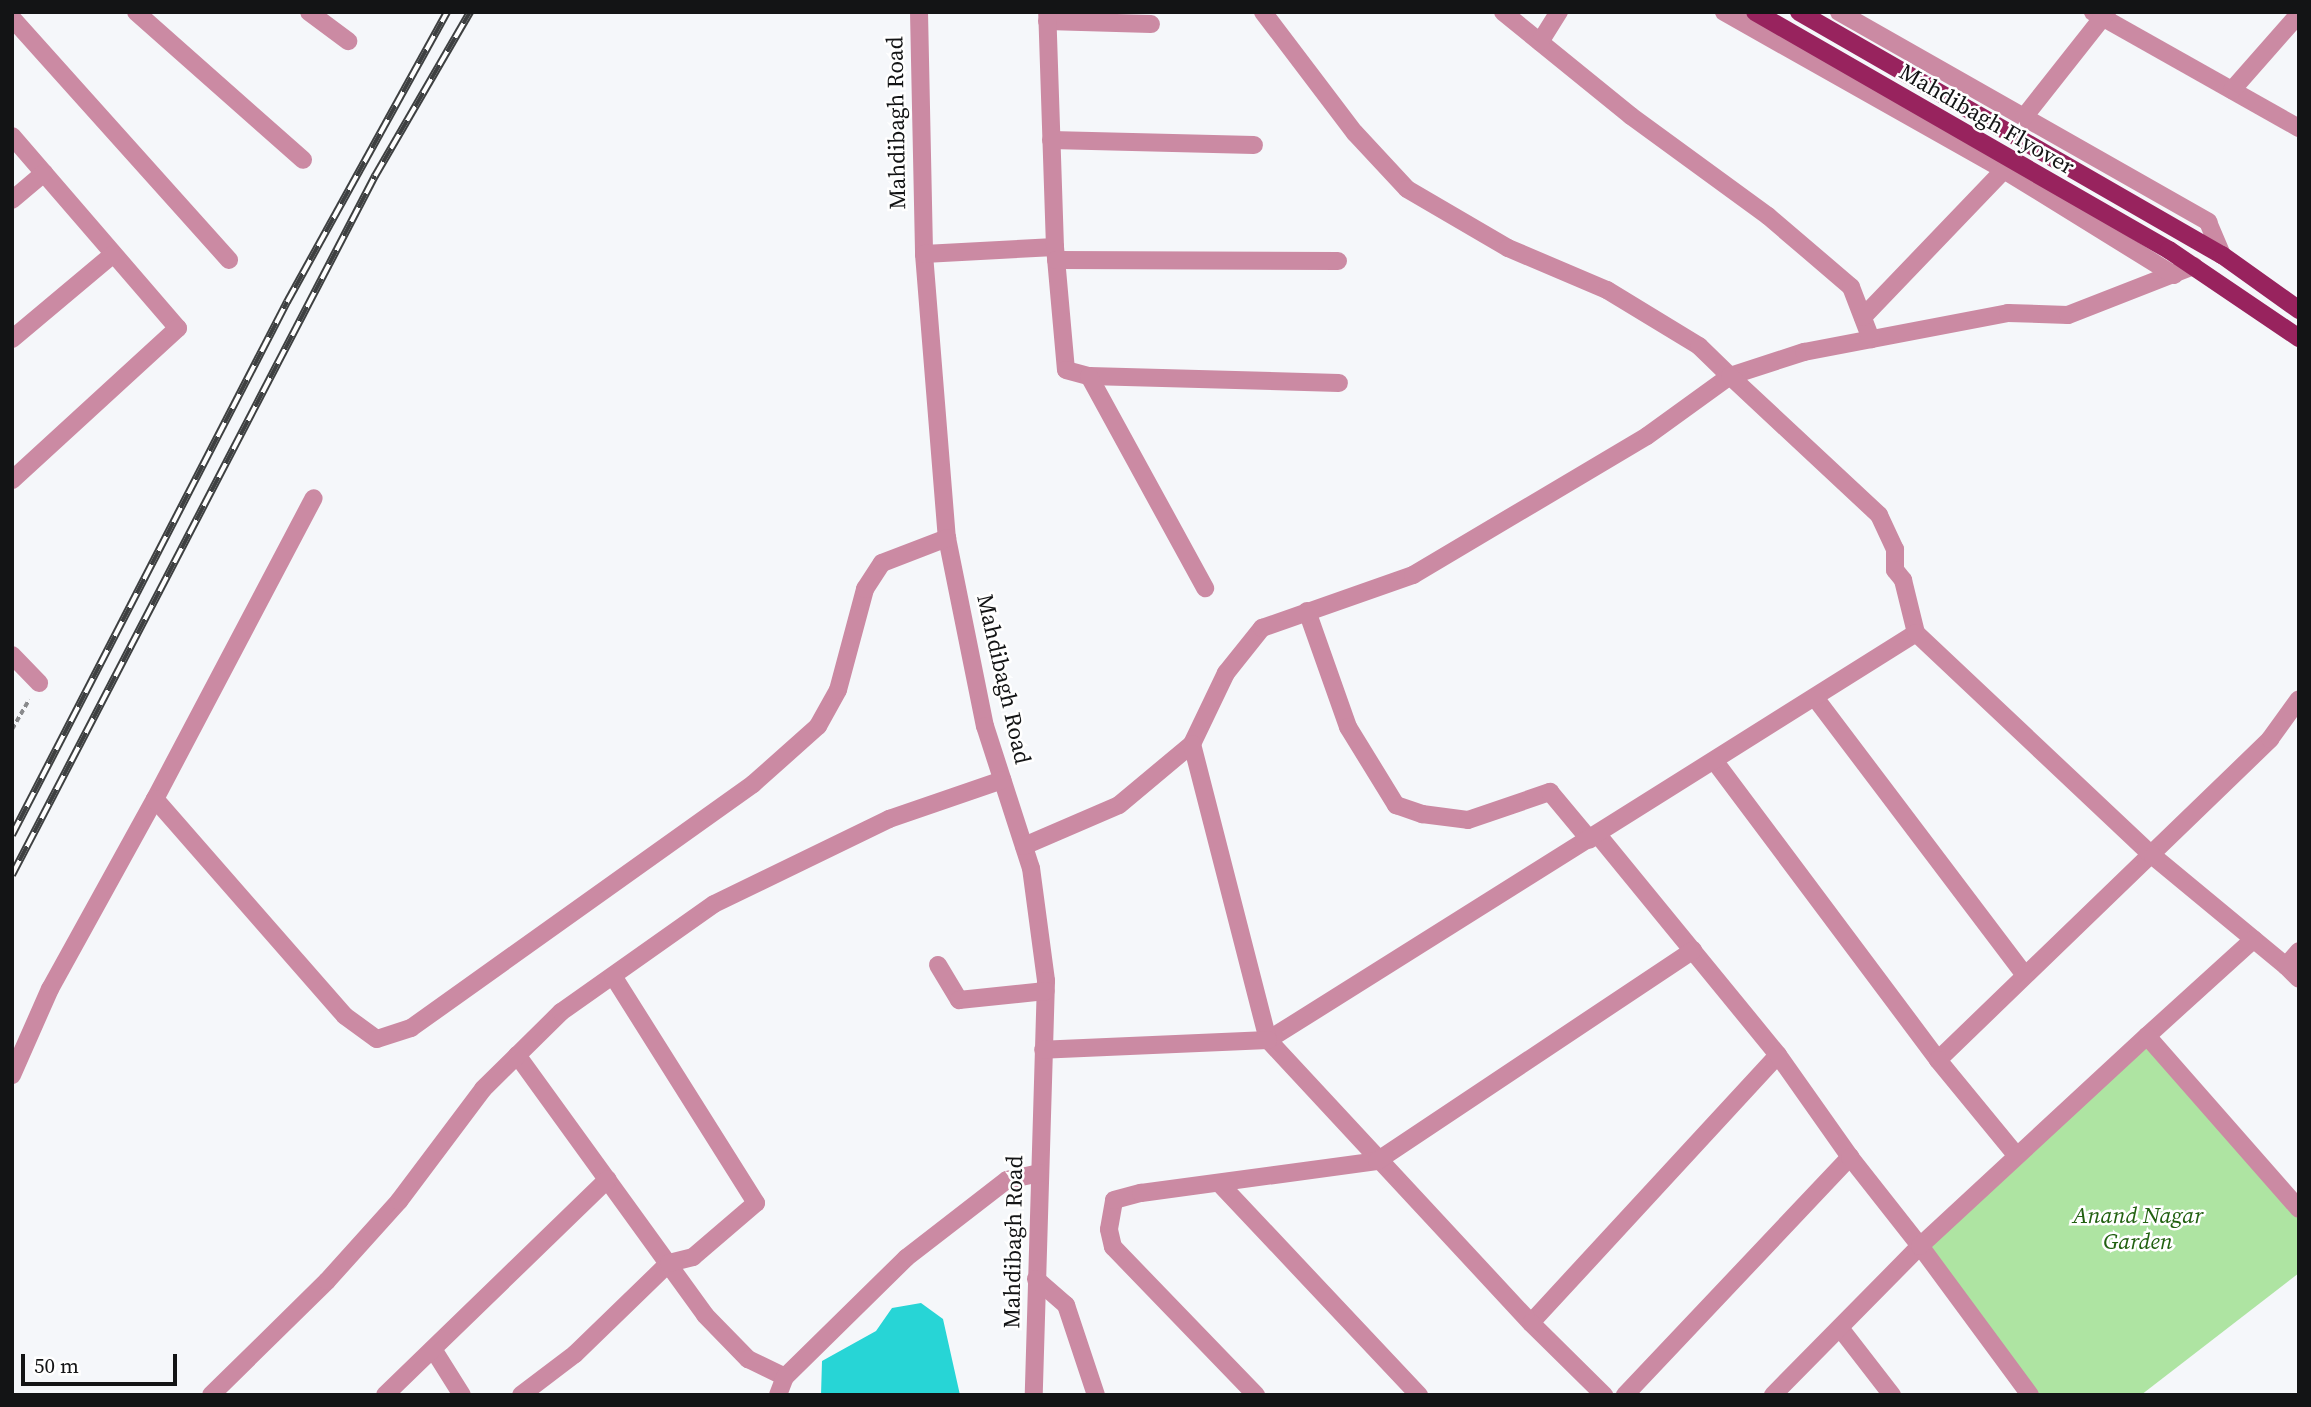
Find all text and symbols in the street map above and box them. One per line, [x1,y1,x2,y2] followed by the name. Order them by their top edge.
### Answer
[881,36,911,210] street label: Mahdibagh Road
[1894,58,2080,180] street label: Mahdibagh Flyover
[971,591,1037,767] street label: Mahdibagh Road
[998,1155,1028,1329] street label: Mahdibagh Road
[2073,1201,2203,1255] park label: Anand Nagar Garden
[24,1340,180,1384] scale bar
[34,1351,79,1380] text: 50 m

